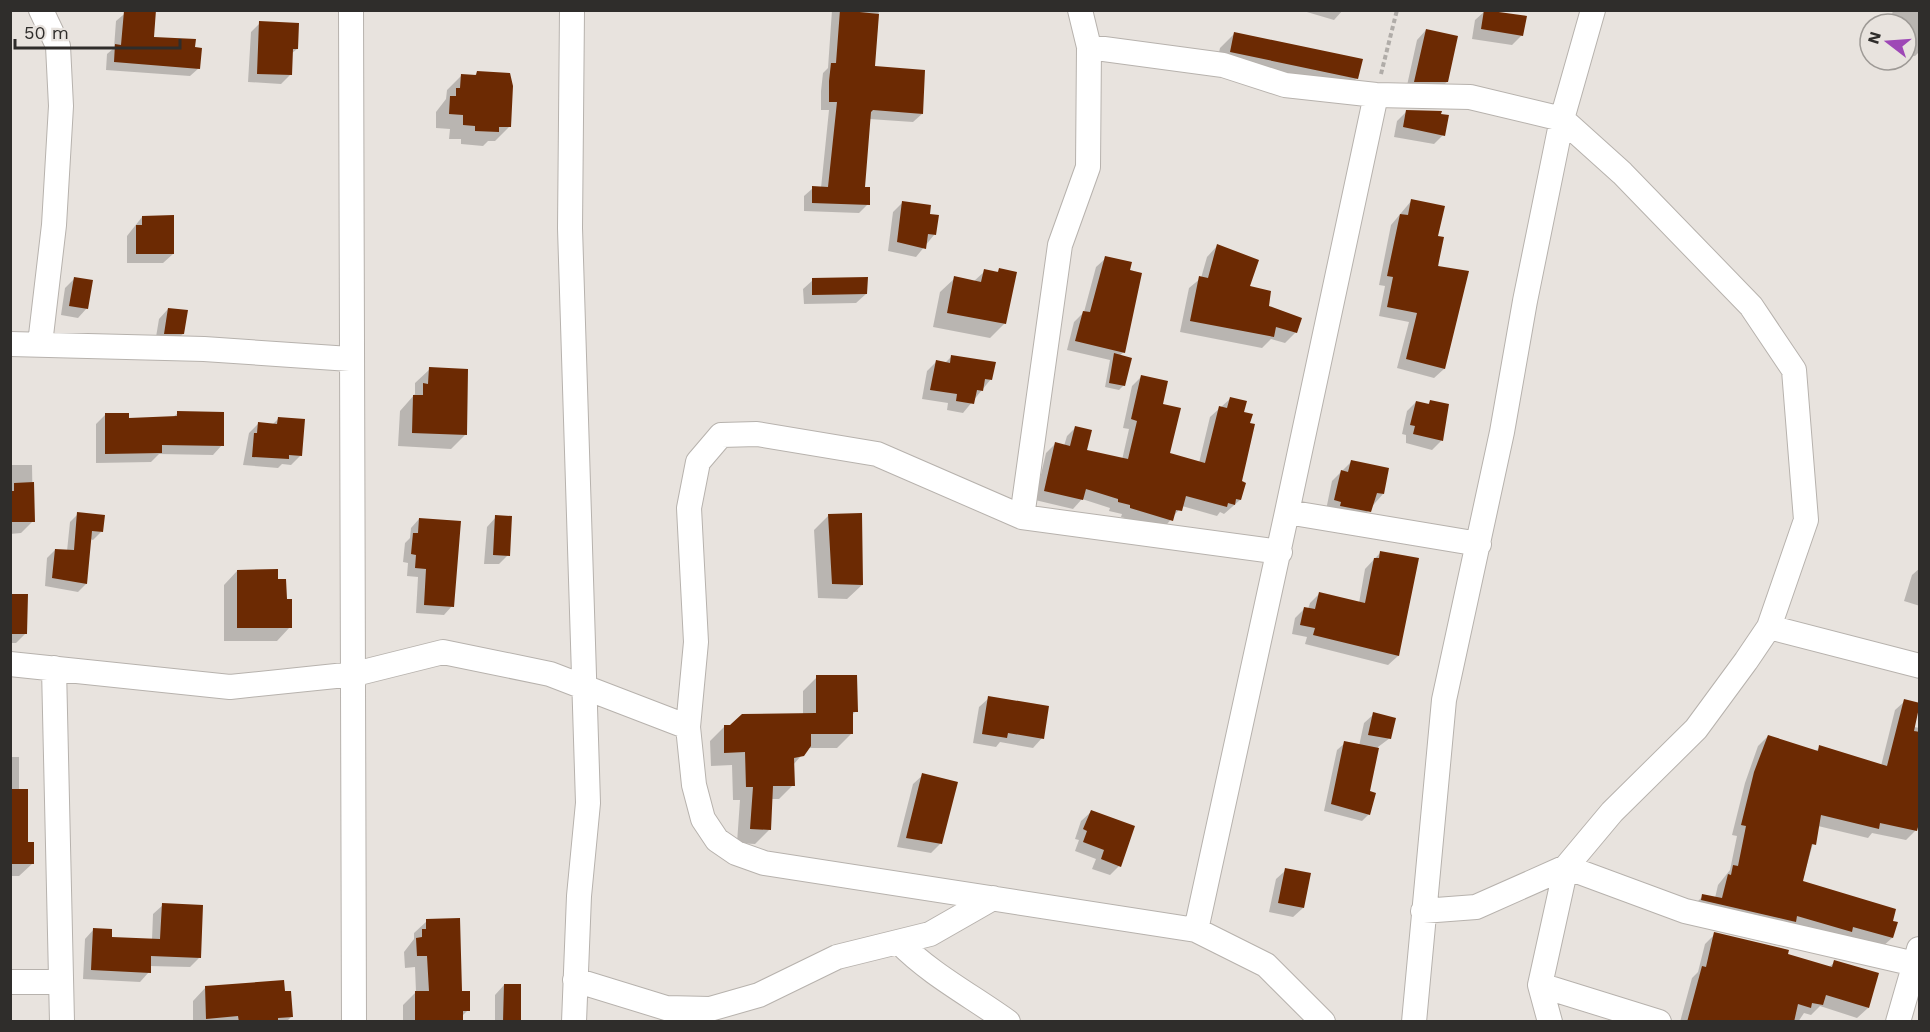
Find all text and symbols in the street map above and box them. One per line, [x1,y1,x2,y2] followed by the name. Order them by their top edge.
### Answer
[15,12,180,50] scale bar
[1858,12,1918,72] north arrow
[24,22,69,43] text: 50 m
[1863,29,1885,46] text: N

